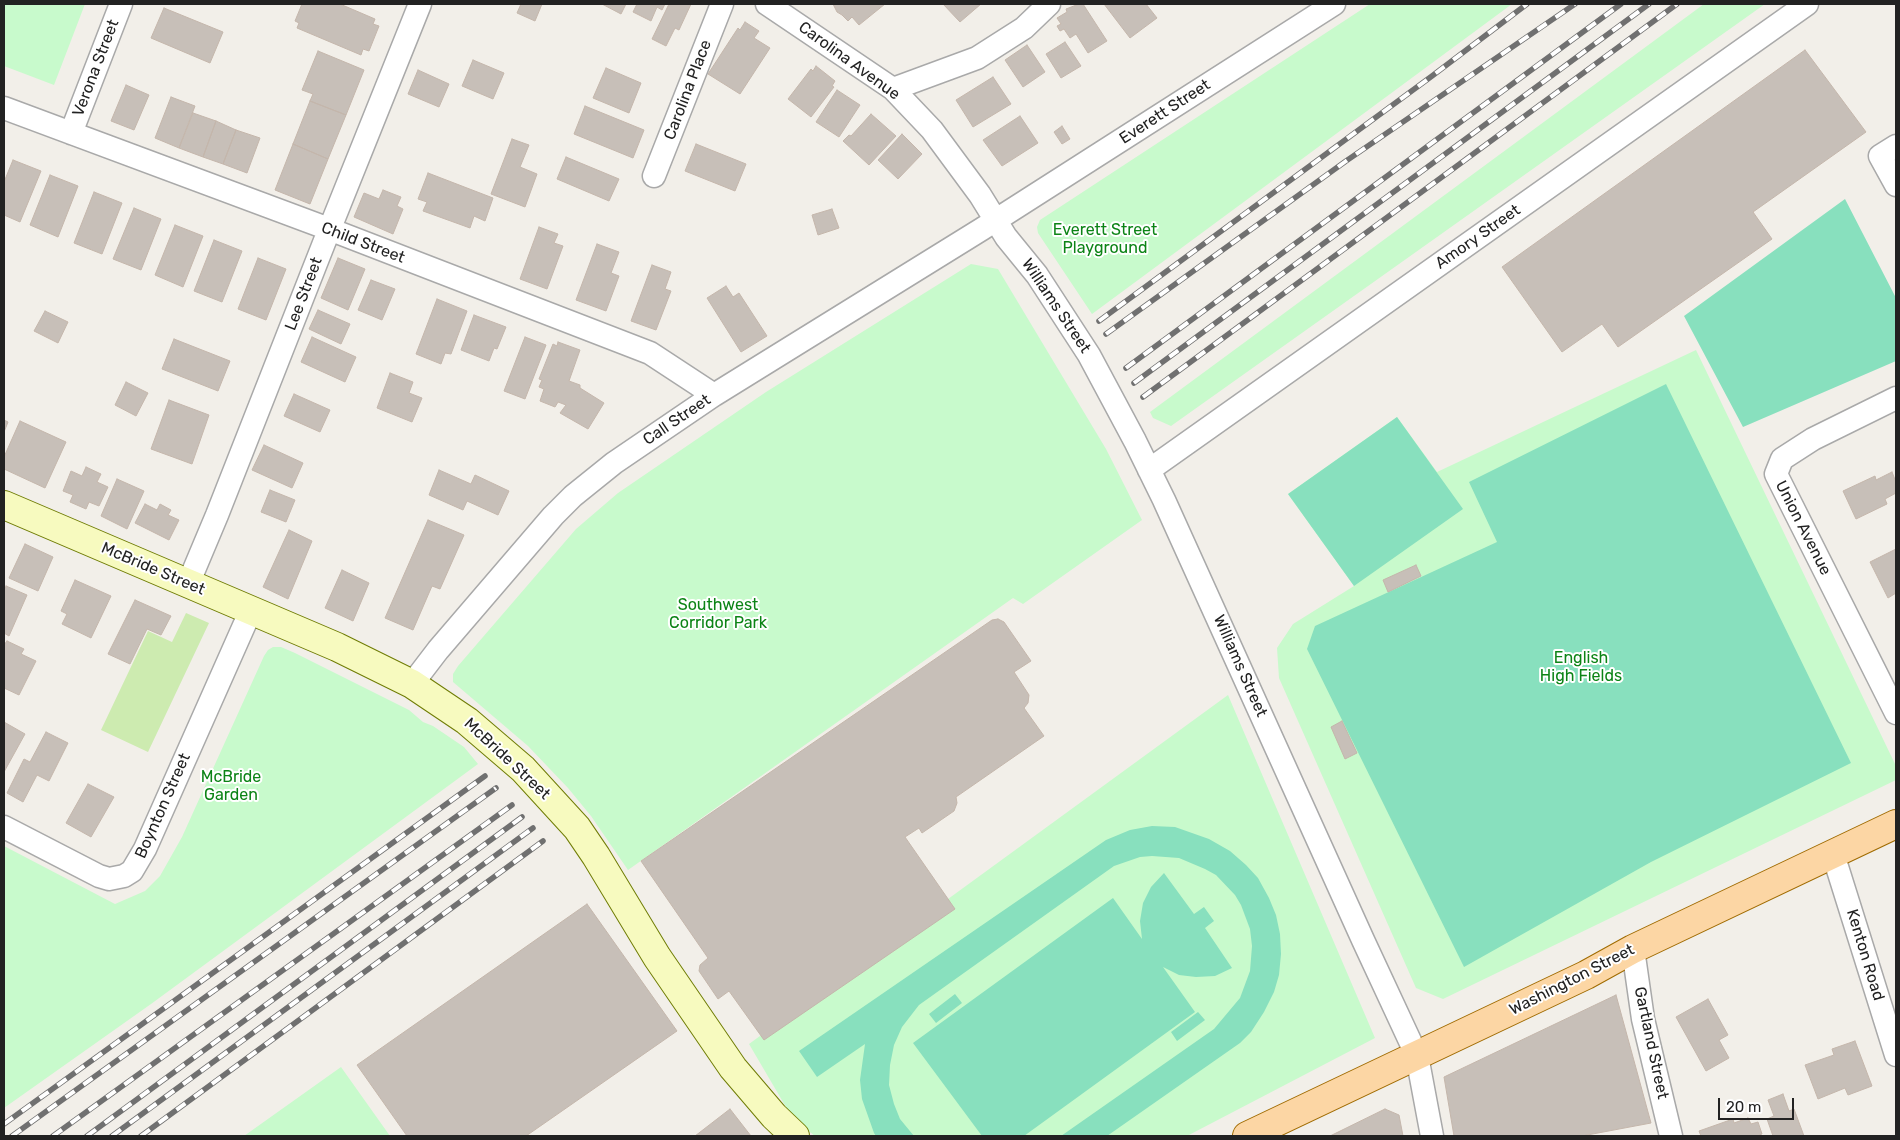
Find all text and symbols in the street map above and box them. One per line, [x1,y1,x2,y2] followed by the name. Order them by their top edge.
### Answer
[69,17,123,119] street label: Verona Street
[794,18,904,104] street label: Carolina Avenue
[660,37,716,143] street label: Carolina Place
[1116,75,1214,149] street label: Everett Street
[1432,201,1524,273] street label: Amory Street
[319,218,407,268] street label: Child Street
[1053,220,1157,258] park label: Everett Street Playground
[281,255,327,333] street label: Lee Street
[1017,255,1095,357] street label: Williams Street
[640,390,714,450] street label: Call Street
[1771,477,1835,579] street label: Union Avenue
[98,539,208,599] street label: McBride Street
[669,595,767,633] park label: Southwest Corridor Park
[1209,612,1271,720] street label: Williams Street
[1540,648,1622,686] park label: English High Fields
[460,714,554,804] street label: McBride Street
[131,750,195,862] street label: Boynton Street
[201,767,261,805] park label: McBride Garden
[1842,907,1888,1003] street label: Kenton Road
[1506,940,1638,1020] street label: Washington Street
[1630,985,1672,1101] street label: Gartland Street
[1720,1088,1796,1120] scale bar
[1726,1098,1761,1116] text: 20 m

